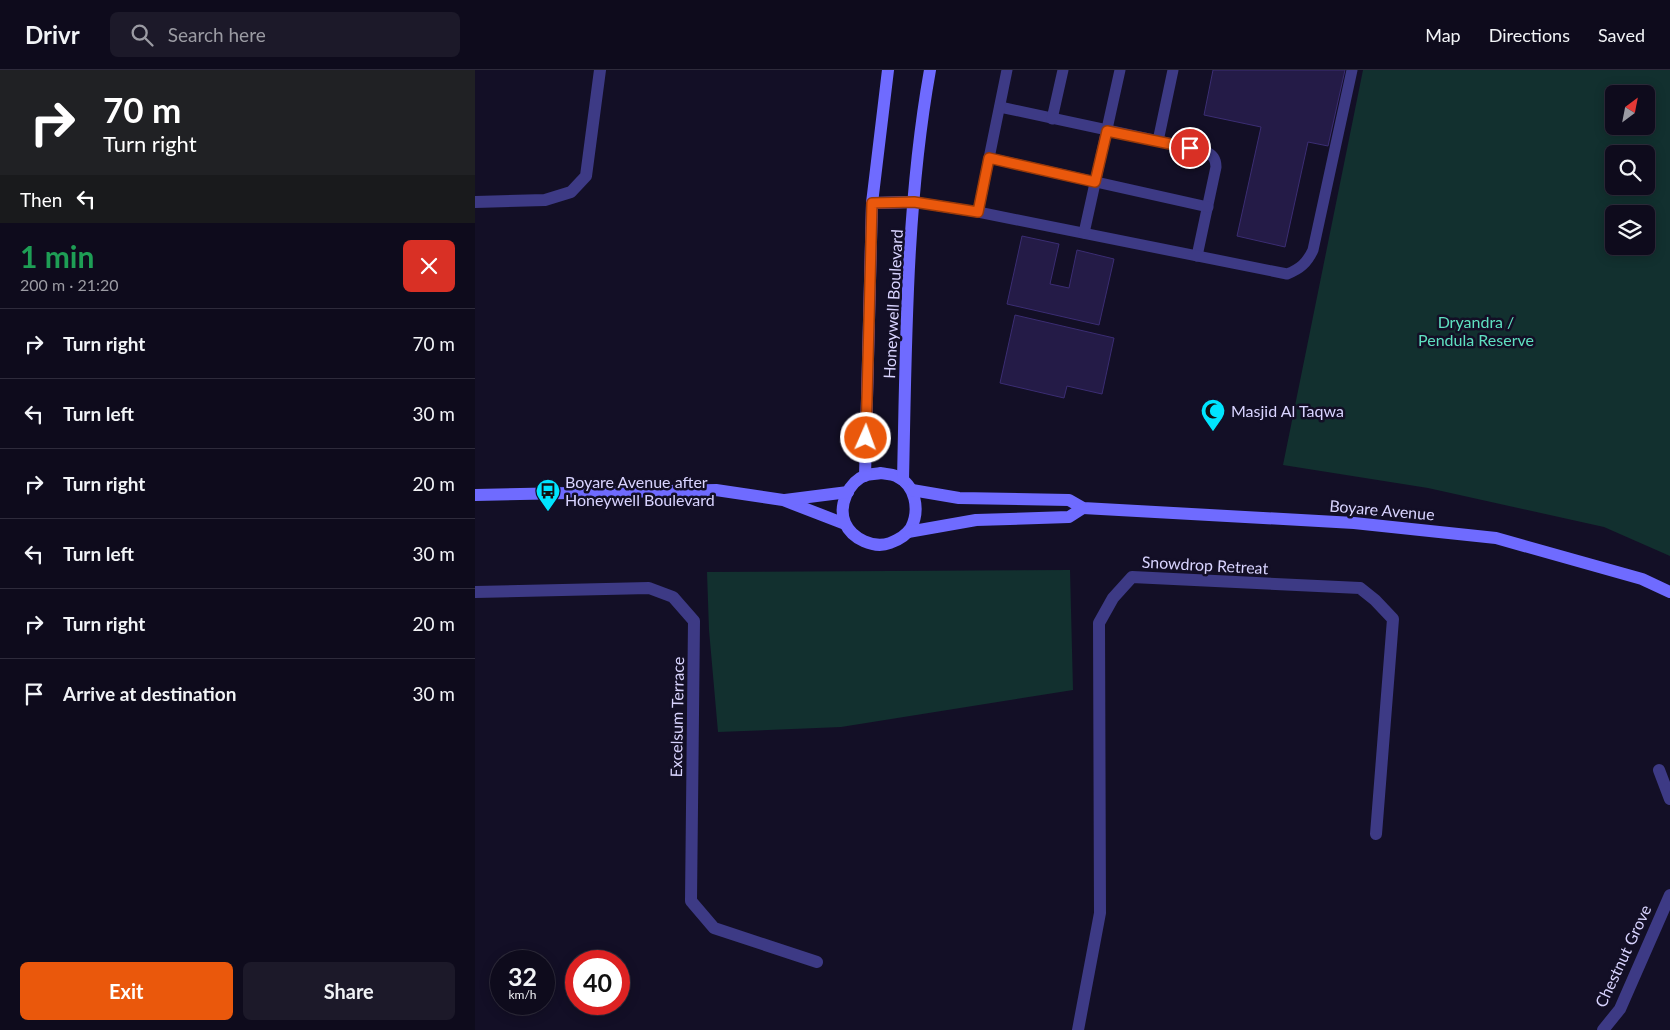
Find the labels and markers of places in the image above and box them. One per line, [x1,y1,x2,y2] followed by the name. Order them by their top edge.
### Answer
[1169,127,1211,169] pin
[1200,398,1226,432] mosque icon: Masjid Al Taqwa
[1231,401,1344,420] place label: Masjid Al Taqwa
[565,472,715,509] place label: Boyare Avenue after Honeywell Boulevard
[535,478,561,512] bus stop icon: Boyare Avenue after Honeywell Boulevard

